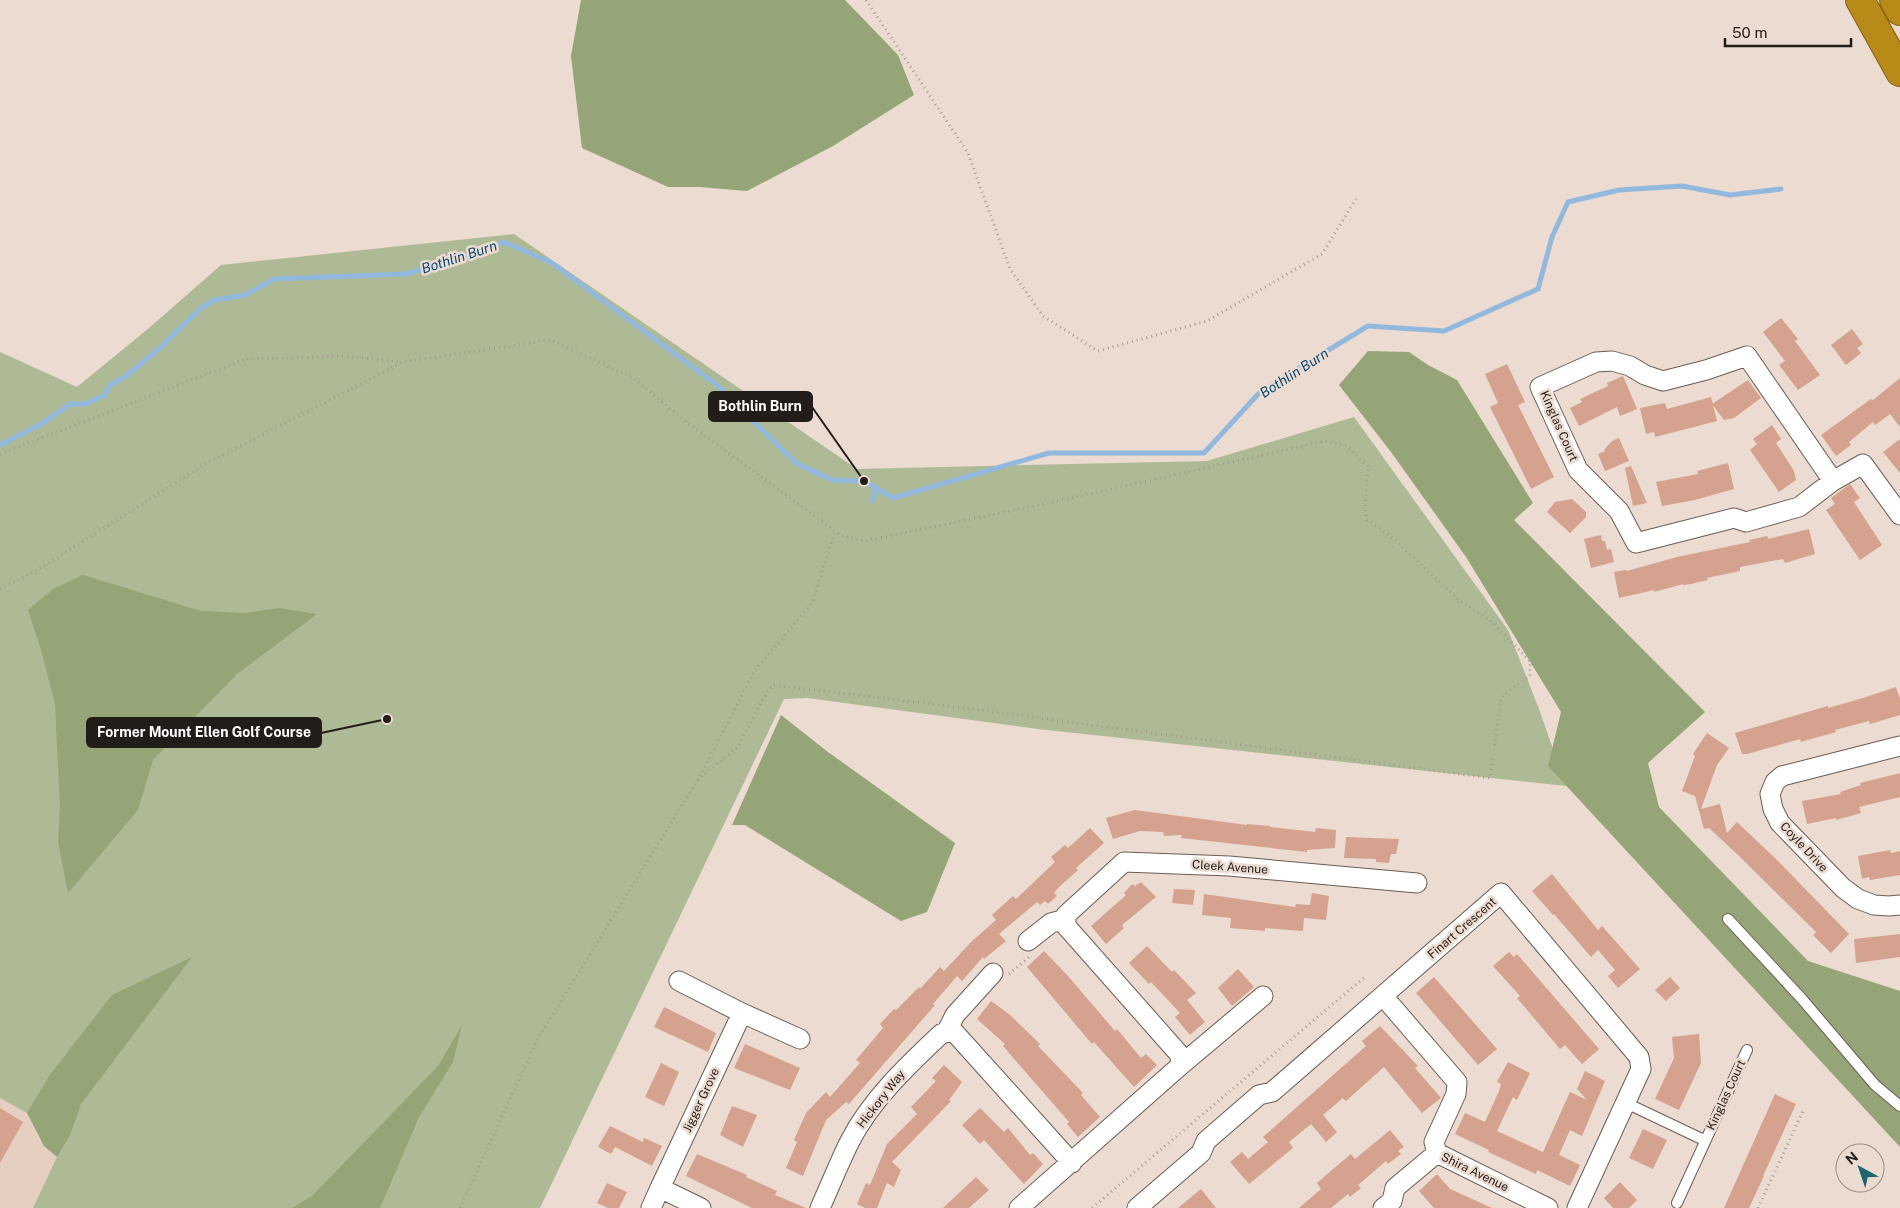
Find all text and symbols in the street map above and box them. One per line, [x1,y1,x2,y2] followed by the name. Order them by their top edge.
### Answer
[1725,15,1851,47] scale bar
[1732,24,1767,41] text: 50 m
[419,237,499,277] water label: Bothlin Burn
[1257,345,1331,401] water label: Bothlin Burn
[1537,388,1581,464] street label: Kinglas Court
[709,392,812,421] callout: Bothlin Burn
[718,398,802,414] text: Bothlin Burn
[87,718,321,747] callout: Former Mount Ellen Golf Course
[97,724,311,740] text: Former Mount Ellen Golf Course
[1777,819,1831,875] street label: Coyle Drive
[1192,857,1269,877] street label: Cleek Avenue
[1425,894,1499,962] street label: Finart Crescent
[1704,1057,1749,1132] street label: Kinglas Court
[680,1065,722,1134] street label: Jigger Grove
[854,1067,908,1131] street label: Hickory Way
[1835,1143,1885,1193] north arrow
[1842,1148,1861,1168] text: N
[1439,1150,1511,1194] street label: Shira Avenue

